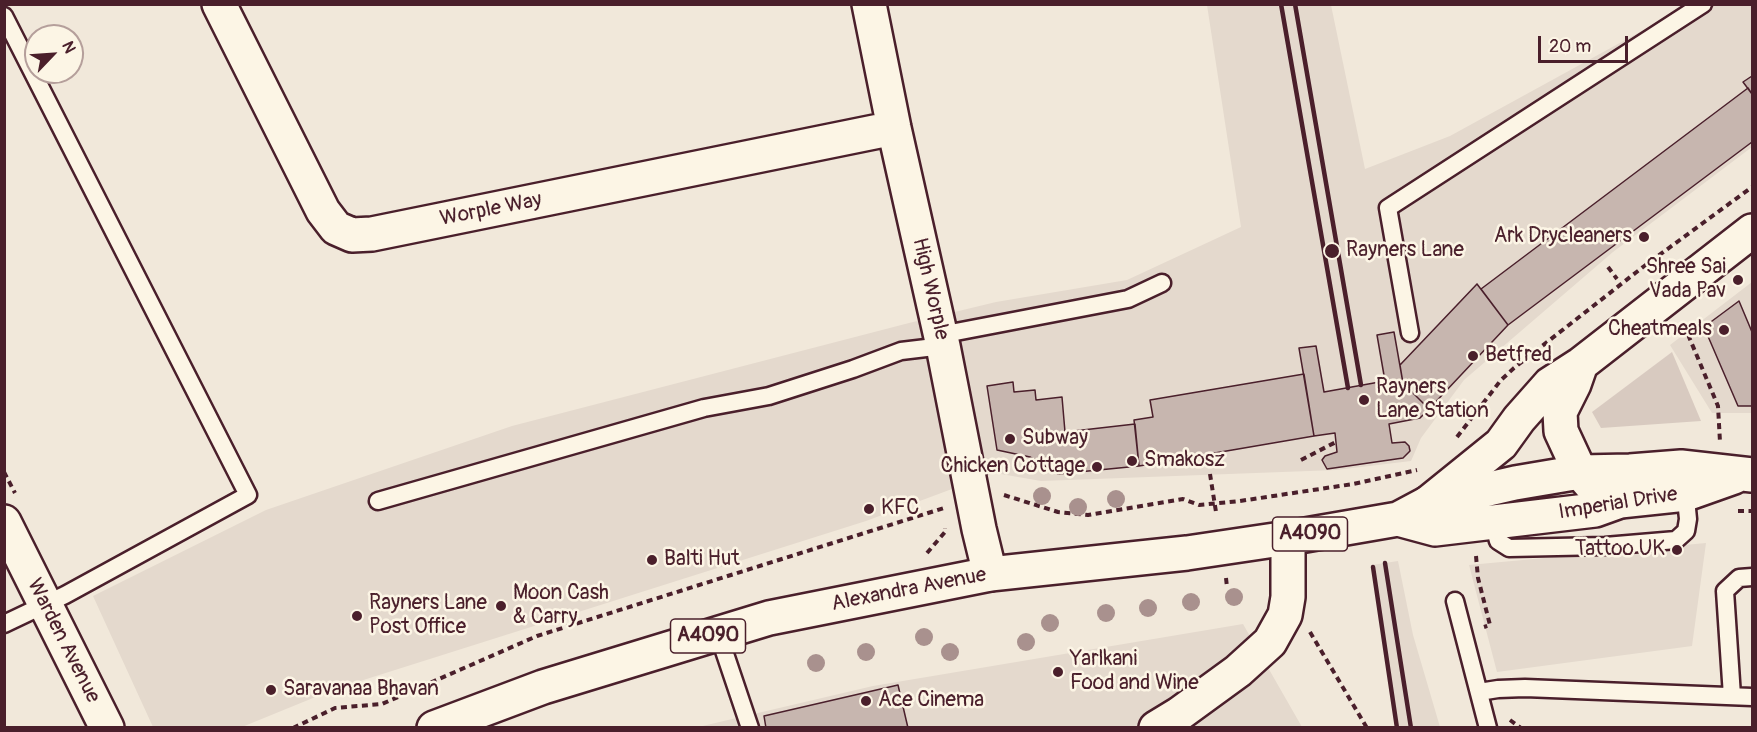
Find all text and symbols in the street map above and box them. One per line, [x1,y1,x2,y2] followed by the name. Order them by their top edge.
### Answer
[24,24,84,84] north arrow
[1541,24,1631,62] scale bar
[1549,35,1591,58] text: 20 m
[57,38,80,56] text: N
[438,188,544,232] street label: Worple Way
[1494,224,1632,250] place label: Ark Drycleaners
[1637,230,1651,244] marker: Ark Drycleaners
[906,235,954,343] street label: High Worple
[1346,238,1464,264] place label: Rayners Lane
[1323,242,1341,260] marker: Rayners Lane
[1646,255,1726,305] place label: Shree Sai Vada Pav
[1731,273,1745,287] marker: Shree Sai Vada Pav
[1608,317,1712,343] place label: Cheatmeals
[1717,323,1731,337] marker: Cheatmeals
[1485,343,1552,369] place label: Betfred
[1466,349,1480,363] marker: Betfred
[1376,375,1489,425] place label: Rayners Lane Station
[1357,393,1371,407] marker: Rayners Lane Station
[1022,426,1088,452] place label: Subway
[1003,432,1017,446] marker: Subway
[1144,448,1225,474] place label: Smakosz
[941,454,1085,480] place label: Chicken Cottage
[1125,454,1139,468] marker: Smakosz
[1090,460,1104,474] marker: Chicken Cottage
[1557,482,1679,526] street label: Imperial Drive
[881,496,919,522] place label: KFC
[862,502,876,516] marker: KFC
[1272,517,1348,551] road number: A4090
[1575,537,1665,563] place label: Tattoo UK
[1670,543,1684,557] marker: Tattoo UK
[664,547,740,573] place label: Balti Hut
[645,553,659,567] marker: Balti Hut
[829,563,989,617] street label: Alexandra Avenue
[21,575,105,707] street label: Warden Avenue
[513,581,609,631] place label: Moon Cash & Carry
[369,591,487,641] place label: Rayners Lane Post Office
[494,599,508,613] marker: Moon Cash & Carry
[350,609,364,623] marker: Rayners Lane Post Office
[670,619,746,653] road number: A4090
[1070,647,1199,697] place label: Yarlkani Food and Wine
[1051,665,1065,679] marker: Yarlkani Food and Wine
[283,677,439,703] place label: Saravanaa Bhavan
[264,683,278,697] marker: Saravanaa Bhavan
[878,688,984,714] place label: Ace Cinema
[859,694,873,708] marker: Ace Cinema

